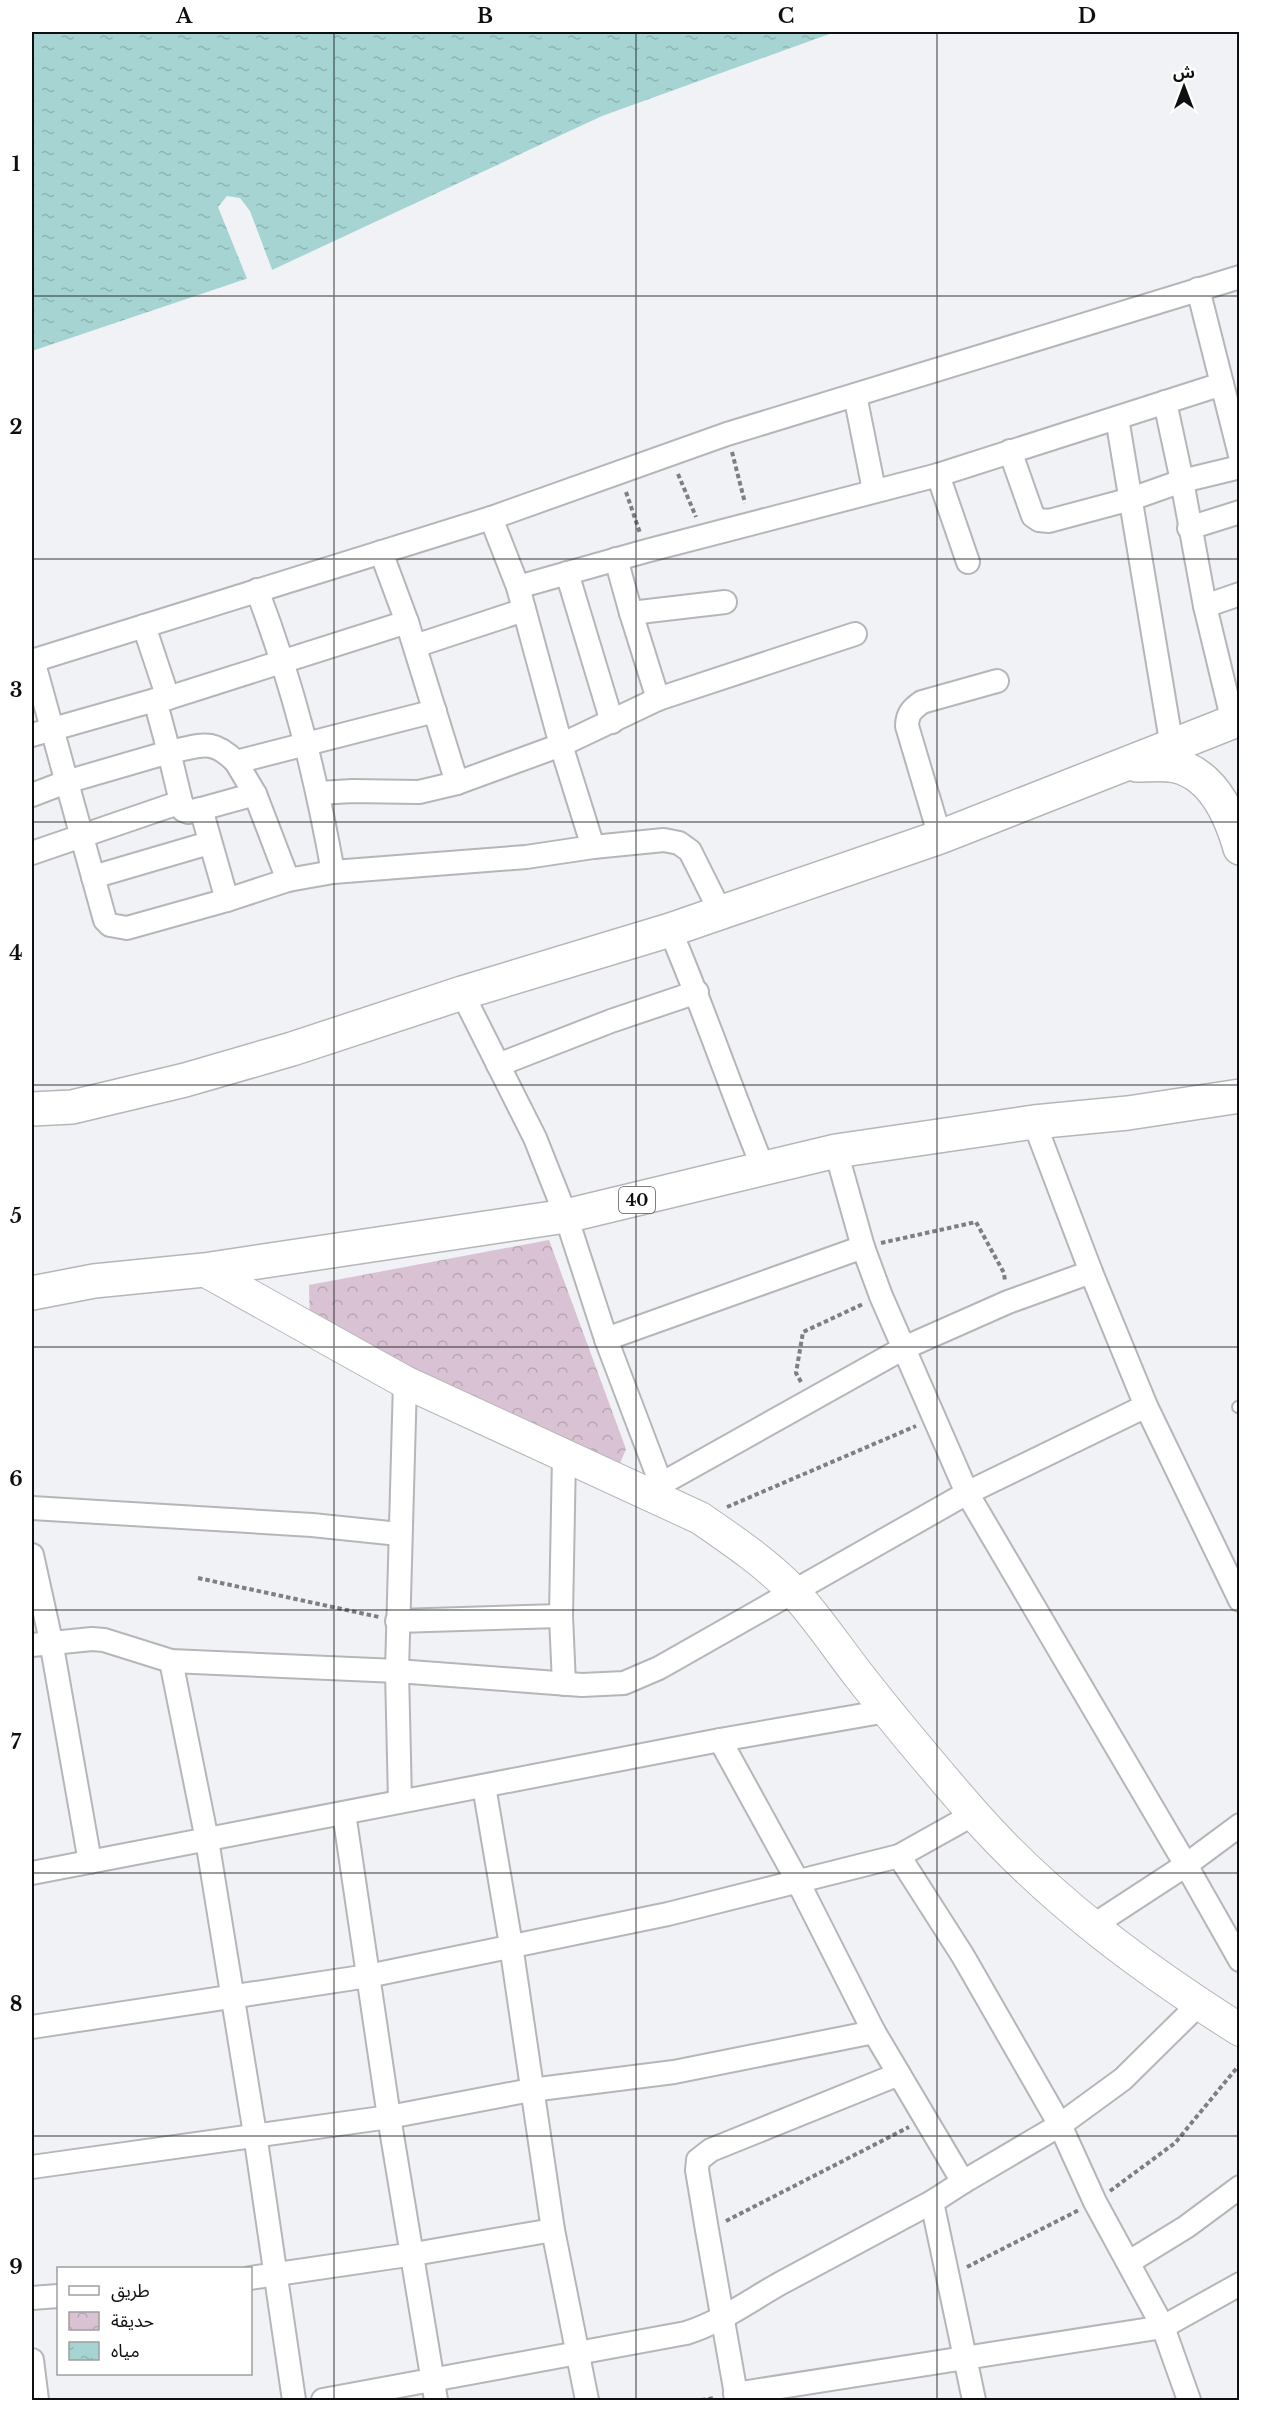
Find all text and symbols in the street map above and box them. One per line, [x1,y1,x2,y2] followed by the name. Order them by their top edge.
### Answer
[175,4,193,28] text: A
[477,4,493,28] text: B
[778,4,794,28] text: C
[1078,4,1096,28] text: D
[1154,57,1214,117] north arrow
[1173,62,1195,82] text: ش
[12,152,21,176] text: 1
[9,415,23,439] text: 2
[10,678,22,702] text: 3
[9,941,23,965] text: 4
[619,1187,655,1213] road number: 40
[10,1204,22,1228] text: 5
[9,1467,23,1491] text: 6
[11,1730,22,1754] text: 7
[10,1992,22,2016] text: 8
[9,2255,23,2279] text: 9
[57,2267,252,2375] legend
[111,2280,150,2302] text: طريق
[111,2310,154,2332] text: حديقة
[111,2340,140,2362] text: مياه

